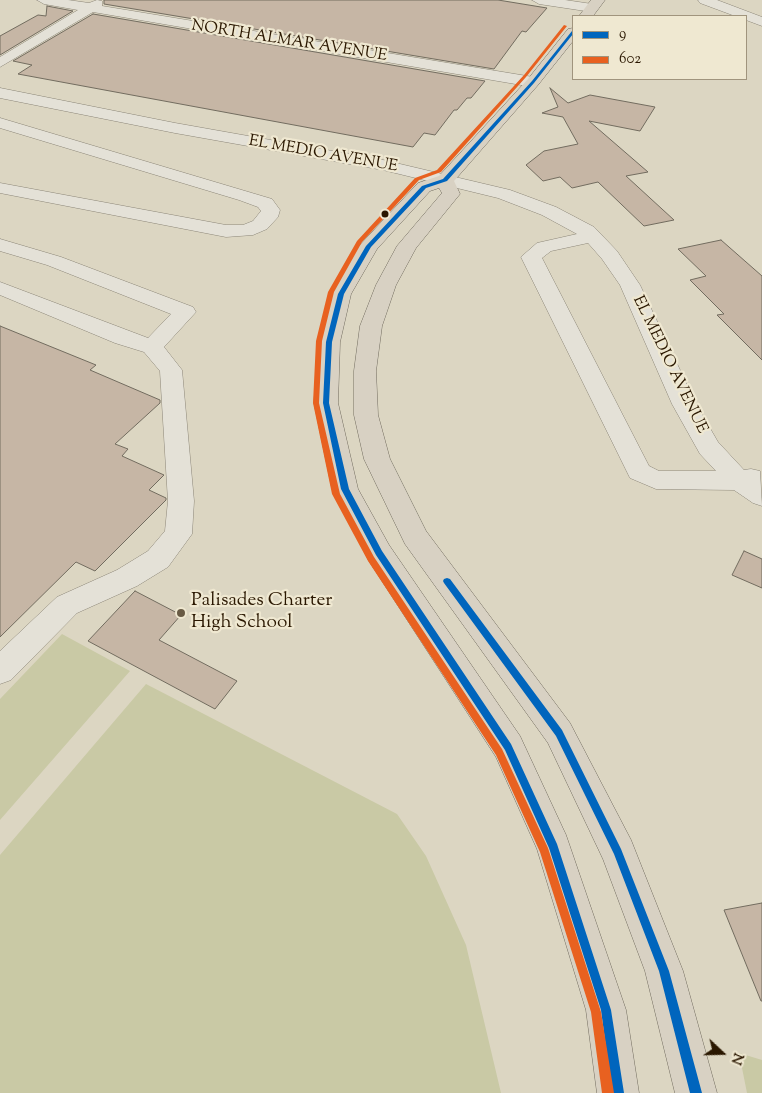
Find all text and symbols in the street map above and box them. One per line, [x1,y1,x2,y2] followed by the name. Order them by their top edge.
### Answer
[572,15,747,80] legend
[190,17,388,67] street label: NORTH ALMAR AVENUE
[619,24,626,45] text: 9
[619,49,641,70] text: 602
[247,132,399,178] street label: EL MEDIO AVENUE
[380,209,390,219] unlabelled marker
[627,293,711,437] street label: EL MEDIO AVENUE
[191,591,332,635] place label: Palisades Charter High School
[175,607,187,619] marker: Palisades Charter High School
[697,1028,747,1078] north arrow
[725,1050,747,1067] text: N

